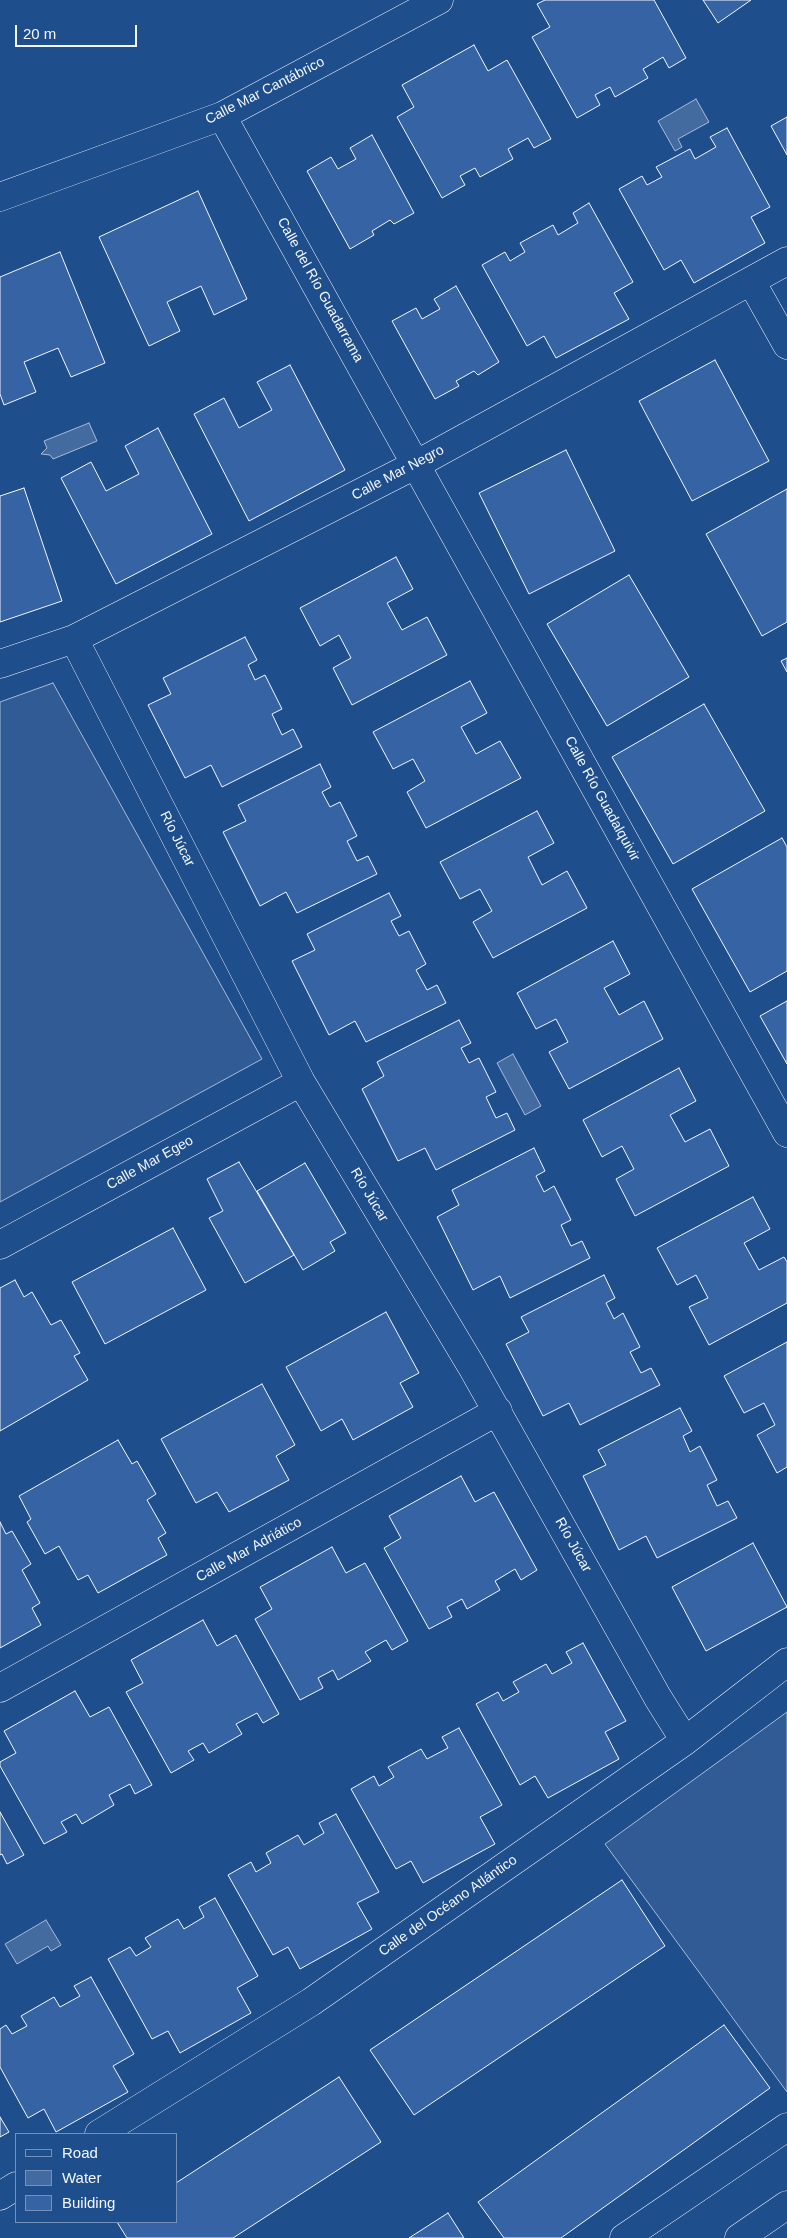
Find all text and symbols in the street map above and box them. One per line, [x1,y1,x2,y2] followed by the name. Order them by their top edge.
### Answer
[18,15,140,47] scale bar
[23,25,56,42] text: 20 m
[203,54,327,128] street label: Calle Mar Cantábrico
[273,215,367,365] street label: Calle del Río Guadarrama
[349,442,447,504] street label: Calle Mar Negro
[561,734,643,864] street label: Calle Río Guadalquivir
[156,808,198,870] street label: Río Júcar
[104,1132,196,1194] street label: Calle Mar Egeo
[346,1165,392,1225] street label: Río Júcar
[193,1514,305,1586] street label: Calle Mar Adriático
[551,1515,595,1575] street label: Río Júcar
[376,1852,520,1960] street label: Calle del Océano Atlántico
[15,2133,178,2223] legend
[62,2144,98,2161] text: Road
[62,2169,101,2186] text: Water
[62,2194,115,2211] text: Building

